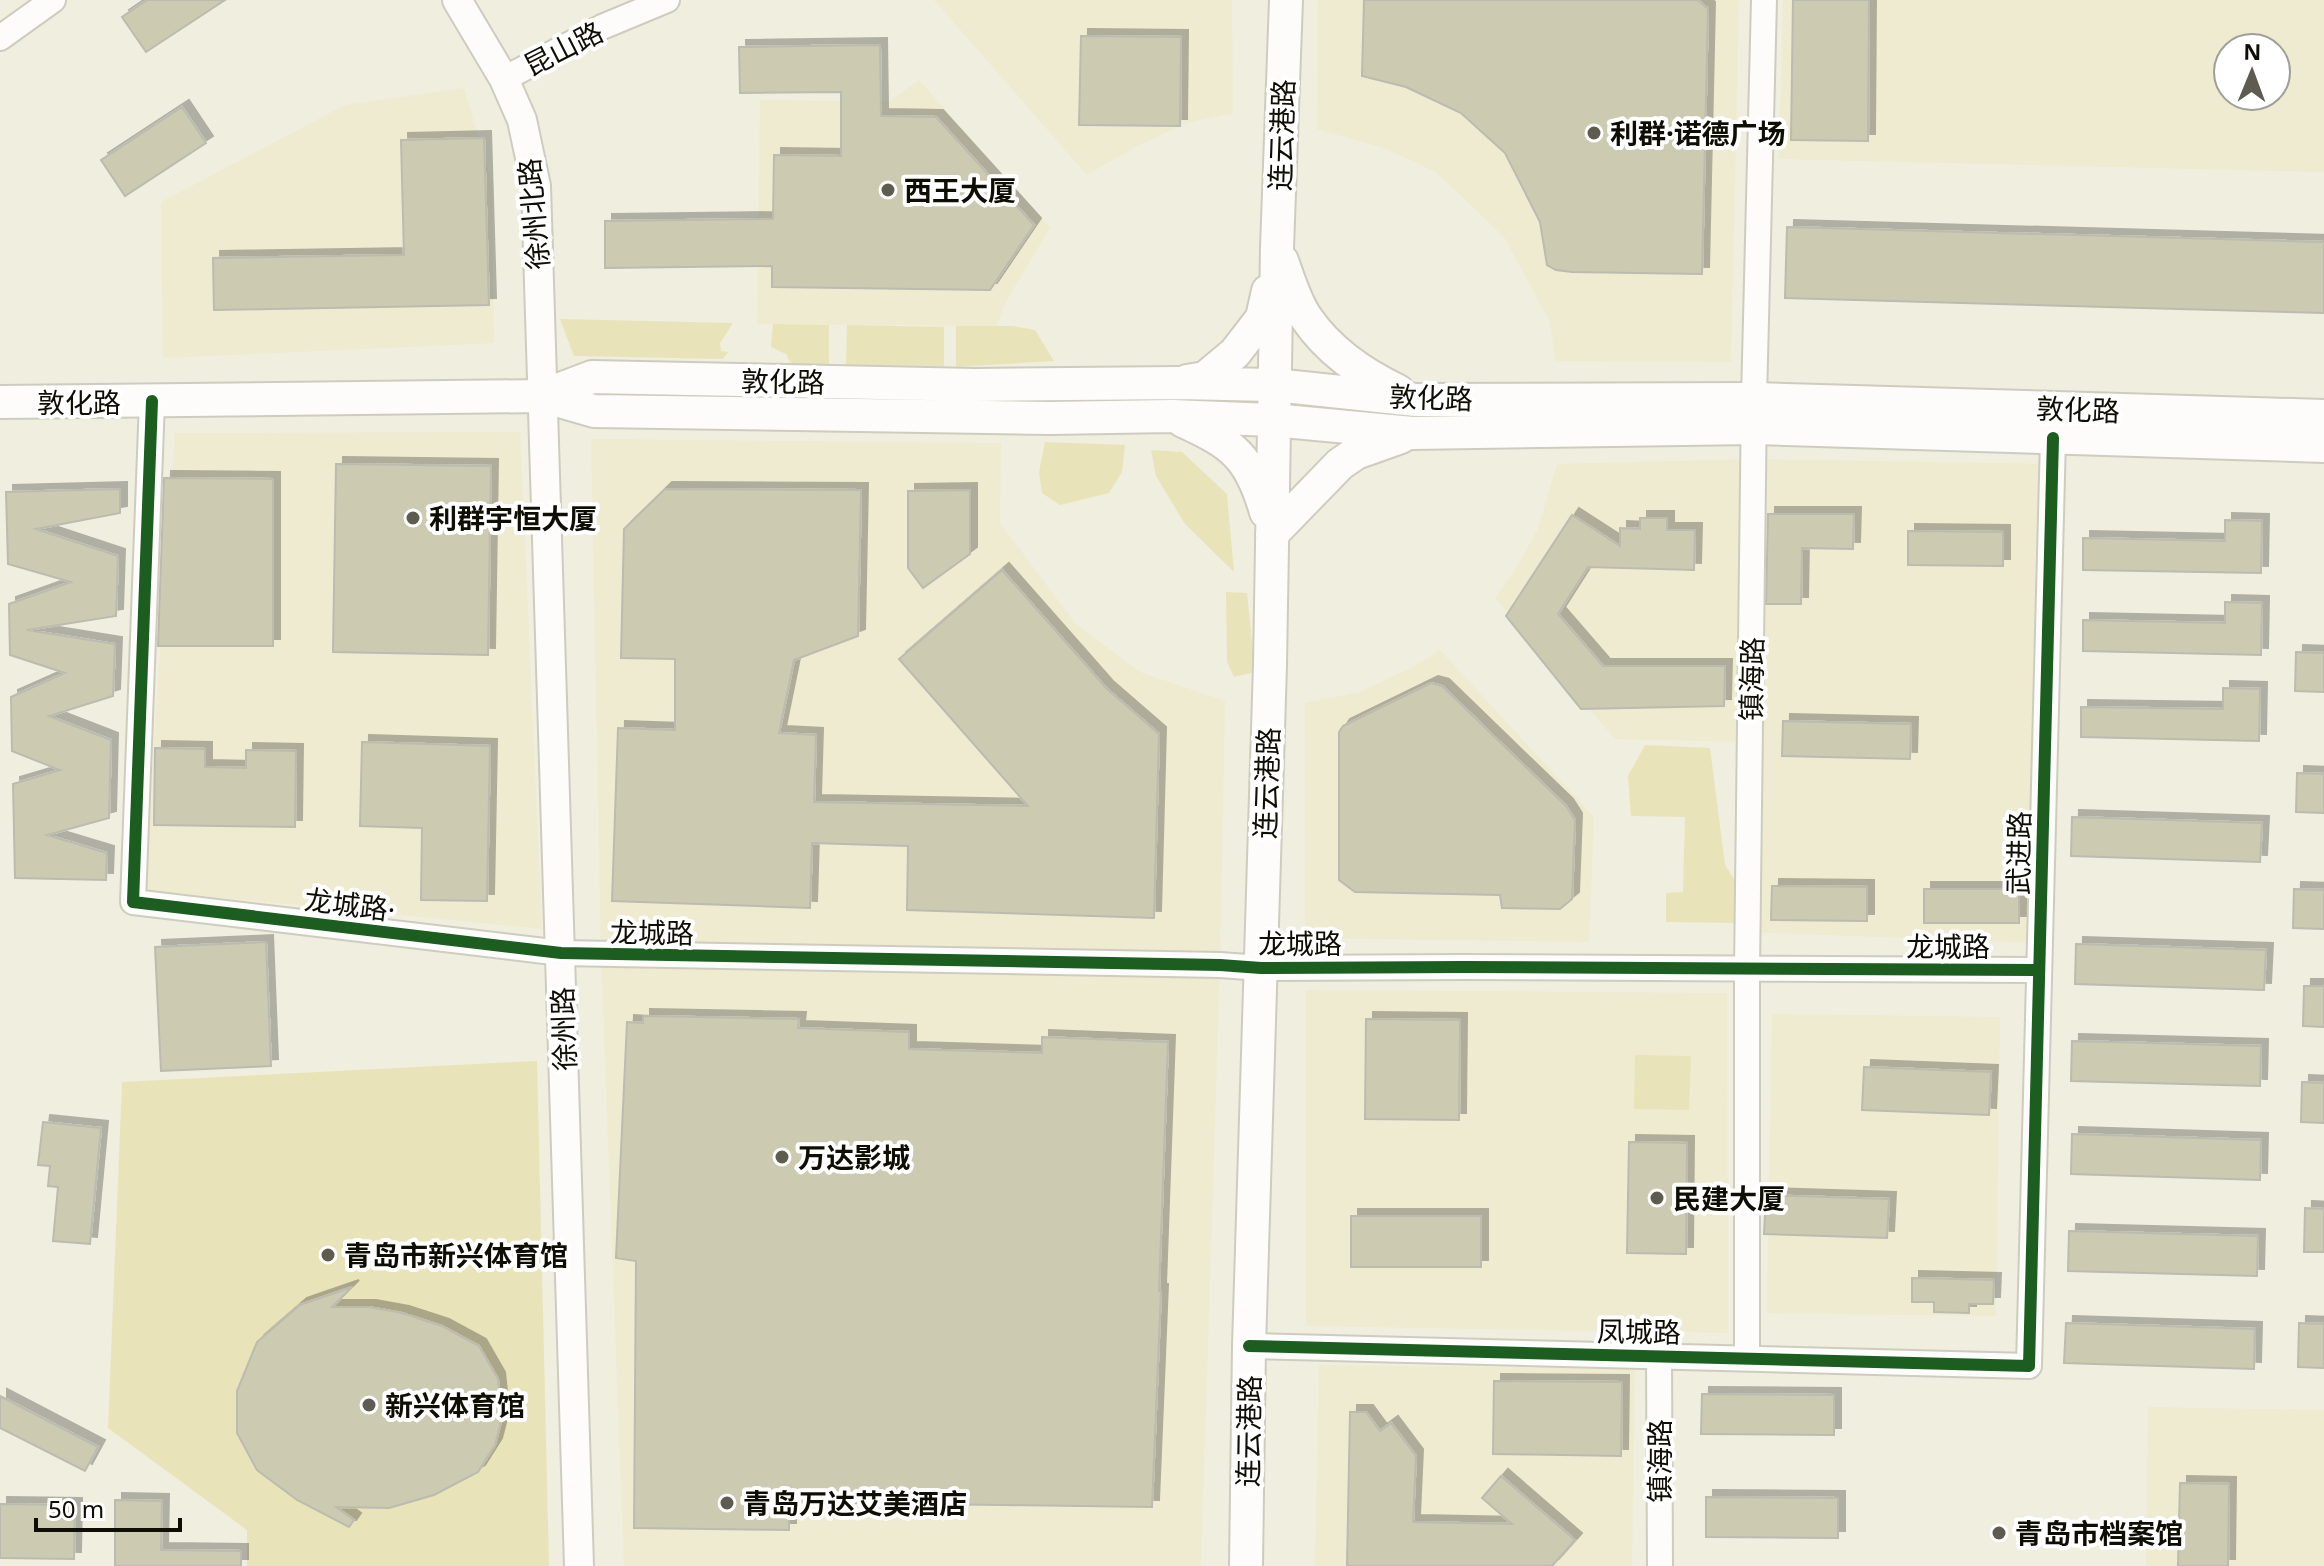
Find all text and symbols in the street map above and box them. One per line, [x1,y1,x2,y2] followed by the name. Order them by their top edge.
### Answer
[517,12,609,84] street label: 昆山路
[2212,32,2292,112] north arrow
[2243,36,2262,66] text: N
[1260,78,1302,192] street label: 连云港路
[1610,114,1786,152] place label: 利群·诺德广场
[1585,124,1603,142] marker: 利群·诺德广场
[509,157,557,271] street label: 徐州北路
[904,171,1016,209] place label: 西王大厦
[879,181,897,199] marker: 西王大厦
[741,361,825,401] street label: 敦化路
[1388,377,1474,417] street label: 敦化路
[37,383,121,421] street label: 敦化路
[2035,389,2121,429] street label: 敦化路
[429,499,597,537] place label: 利群宇恒大厦
[404,509,422,527] marker: 利群宇恒大厦
[1731,637,1771,721] street label: 镇海路
[1245,726,1287,840] street label: 连云港路
[1998,811,2038,895] street label: 武进路
[302,880,398,928] street label: 龙城路·
[610,912,694,952] street label: 龙城路
[1258,924,1342,962] street label: 龙城路
[1906,927,1990,965] street label: 龙城路
[543,986,583,1072] street label: 徐州路
[798,1138,910,1176] place label: 万达影城
[773,1148,791,1166] marker: 万达影城
[1673,1179,1785,1217] place label: 民建大厦
[1648,1189,1666,1207] marker: 民建大厦
[344,1236,568,1274] place label: 青岛市新兴体育馆
[319,1246,337,1264] marker: 青岛市新兴体育馆
[1597,1311,1681,1351] street label: 凤城路
[1228,1375,1268,1487] street label: 连云港路
[385,1386,525,1424] place label: 新兴体育馆
[360,1396,378,1414] marker: 新兴体育馆
[1640,1419,1678,1503] street label: 镇海路
[36,1482,180,1532] scale bar
[743,1484,967,1522] place label: 青岛万达艾美酒店
[48,1492,104,1525] text: 50 m
[718,1494,736,1512] marker: 青岛万达艾美酒店
[2015,1514,2183,1552] place label: 青岛市档案馆
[1990,1524,2008,1542] marker: 青岛市档案馆

